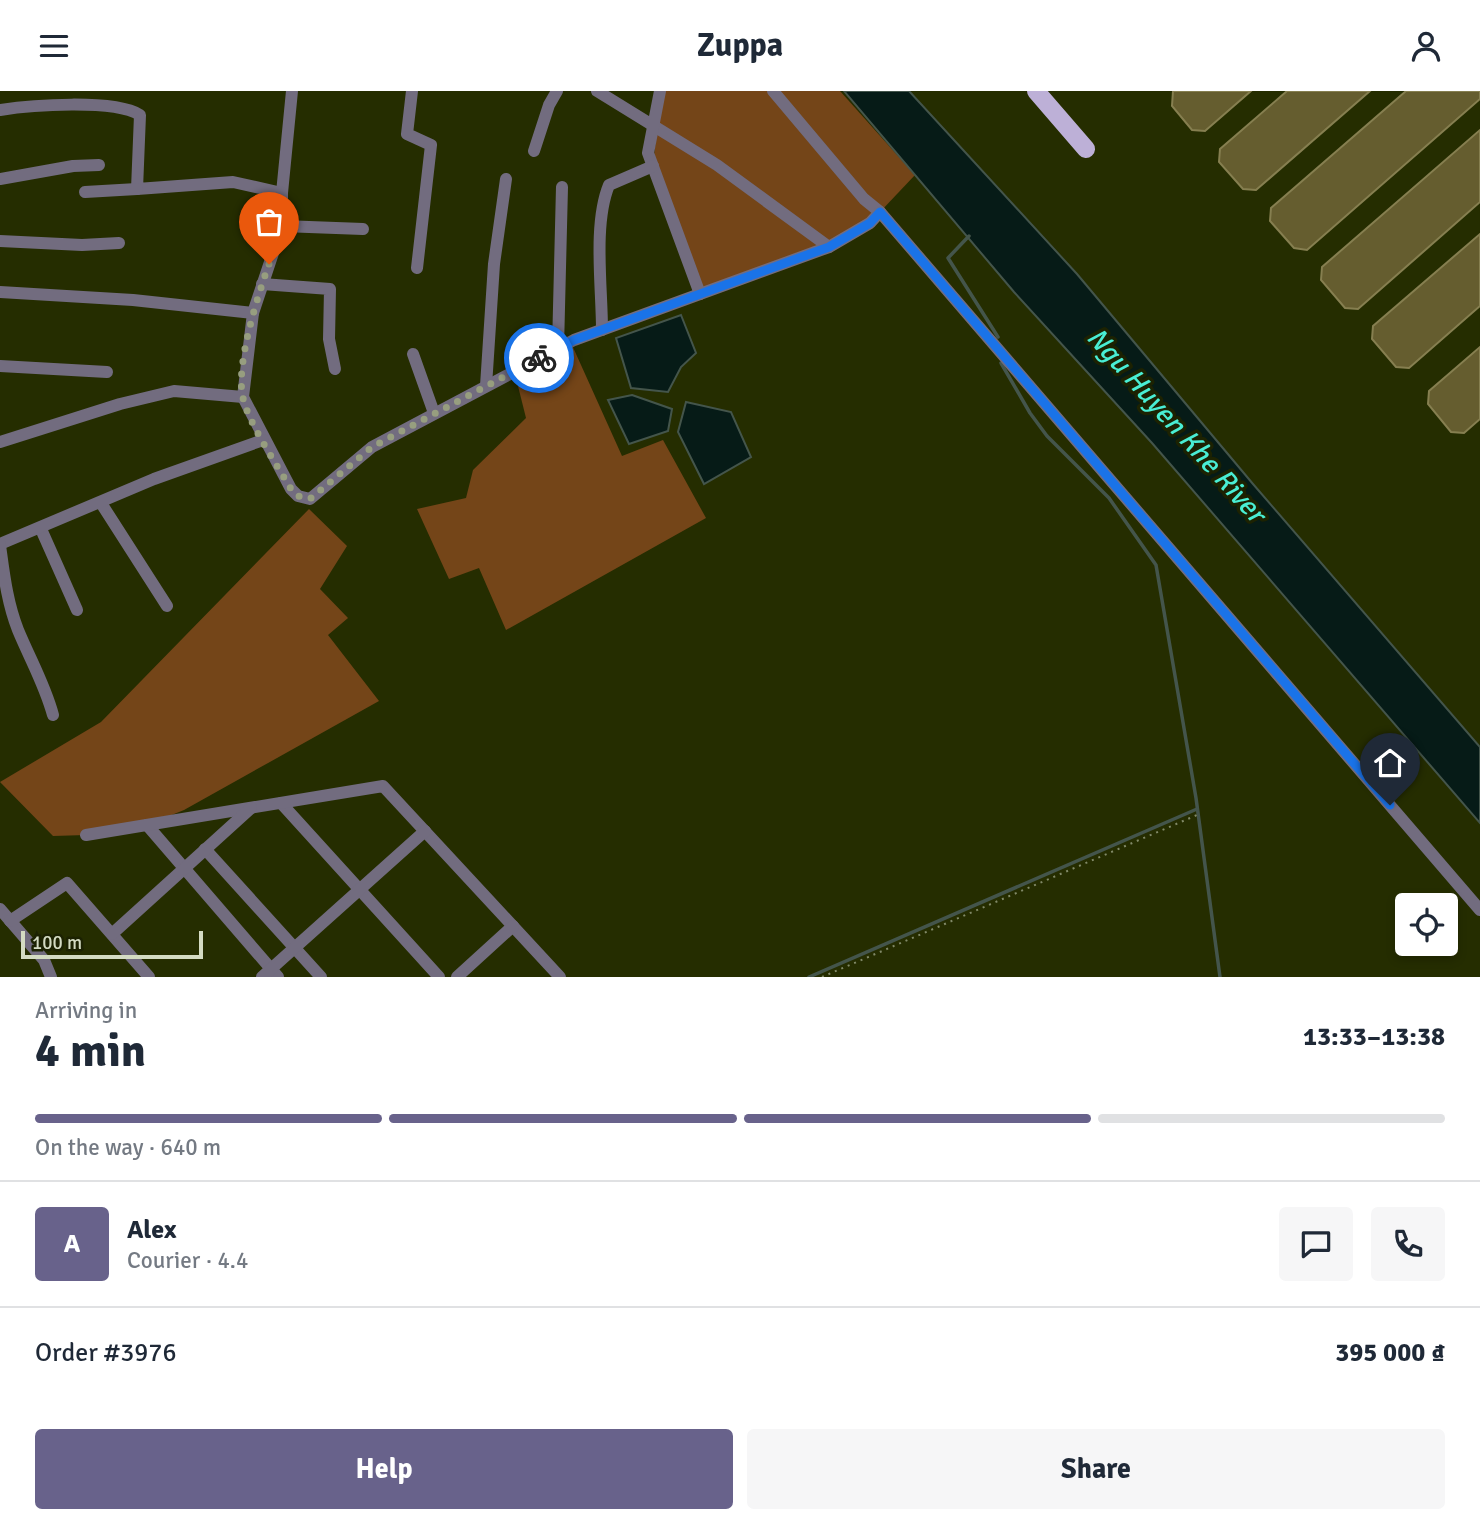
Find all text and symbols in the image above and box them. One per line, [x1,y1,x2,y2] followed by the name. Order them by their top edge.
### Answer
[697,26,783,65] text: Zuppa
[35,27,73,65] icon: menu
[1407,27,1445,65] icon: person
[239,192,299,264] pin
[250,203,288,241] icon: bag
[1080,320,1275,532] water label: Ngu Huyen Khe River
[504,323,574,393] courier
[520,339,558,377] icon: bike
[1360,733,1420,805] pin
[1371,744,1409,782] icon: home
[1395,893,1458,956] map controls
[1395,893,1458,956] button: locate
[21,928,203,960] scale bar
[32,931,82,955] text: 100 m
[35,996,137,1025] text: Arriving in
[1303,1021,1445,1053] text: 13:33–13:38
[35,1023,146,1079] text: 4 min
[35,1133,221,1162] text: On the way · 640 m
[1279,1207,1353,1281] button: chat
[1371,1207,1445,1281] button: phone
[127,1214,177,1246] text: Alex
[64,1228,80,1260] text: A
[127,1246,248,1275] text: Courier · 4.4
[35,1337,176,1369] text: Order #3976
[1335,1337,1445,1369] text: 395 000 ₫
[35,1429,733,1509] button: Help
[747,1429,1445,1509] button: Share

